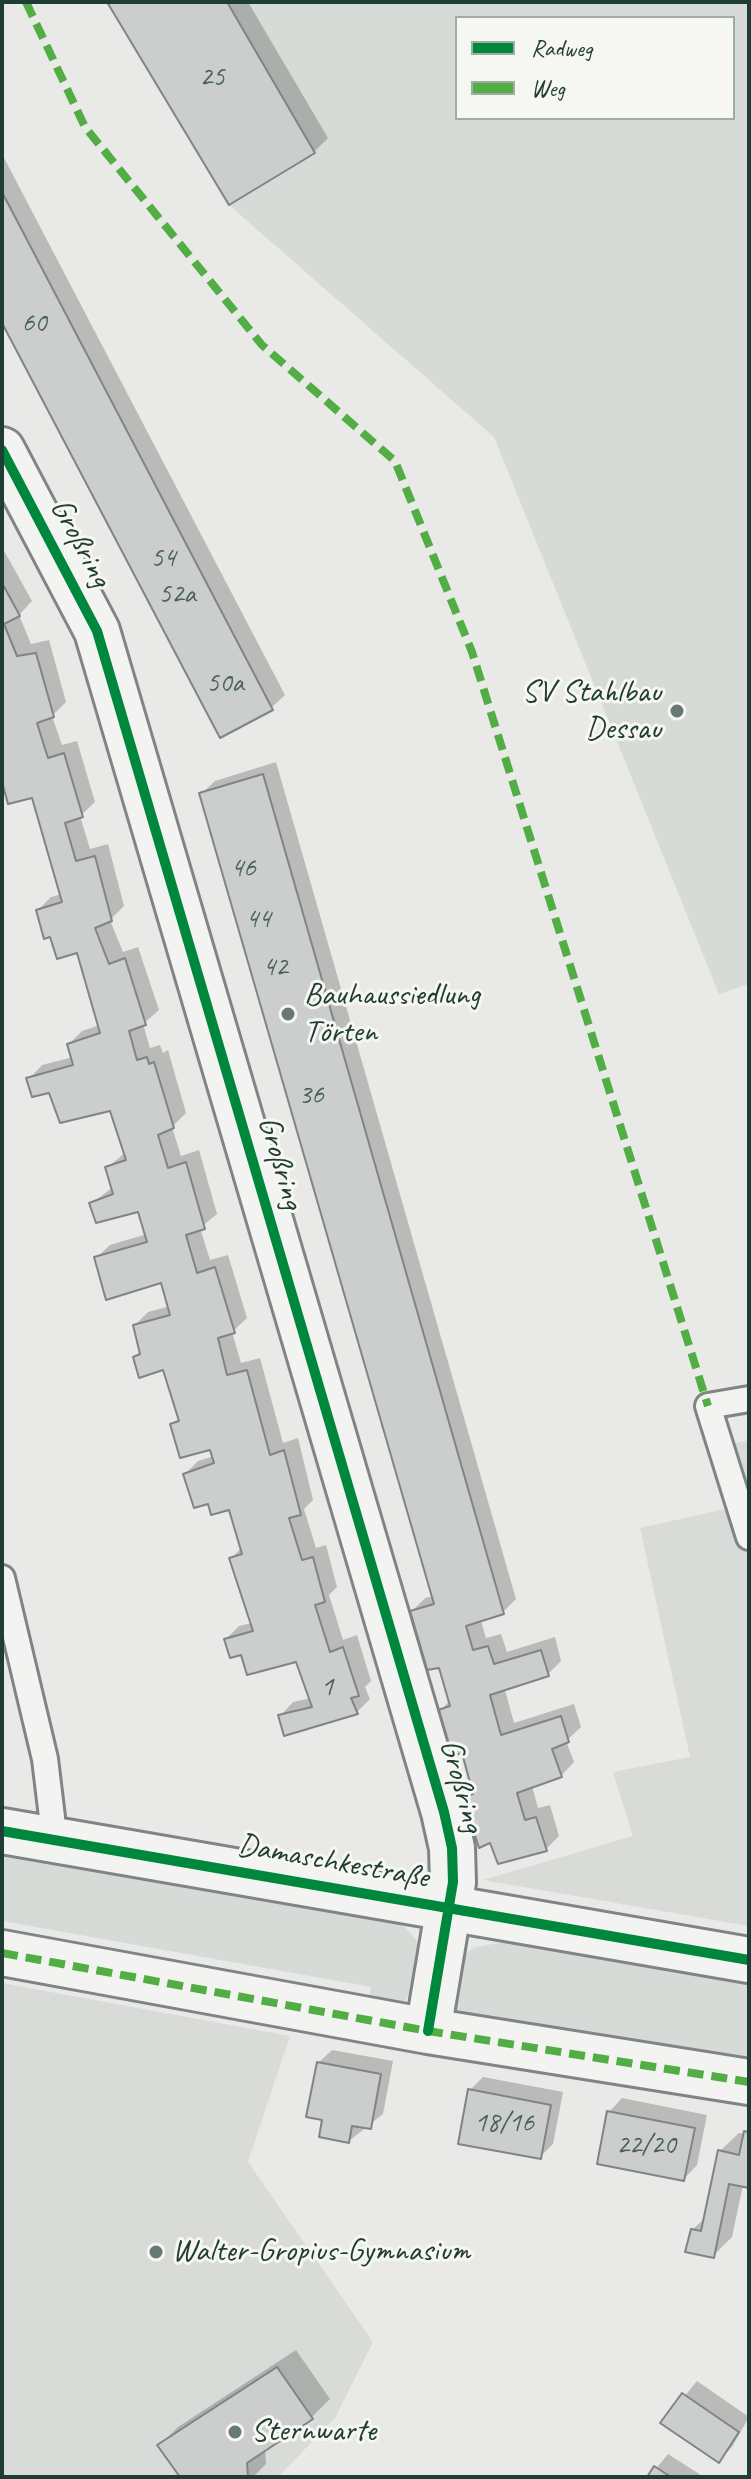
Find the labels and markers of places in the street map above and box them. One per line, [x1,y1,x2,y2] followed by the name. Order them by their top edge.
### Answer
[522,674,661,749] place label: SV Stahlbau Dessau
[668,702,686,720] marker: SV Stahlbau Dessau
[304,977,480,1052] place label: Bauhaussiedlung Törten
[279,1005,297,1023] marker: Bauhaussiedlung Törten
[172,2233,470,2271] place label: Walter-Gropius-Gymnasium
[147,2243,165,2261] marker: Walter-Gropius-Gymnasium
[251,2413,376,2451] place label: Sternwarte
[226,2423,244,2441] marker: Sternwarte

